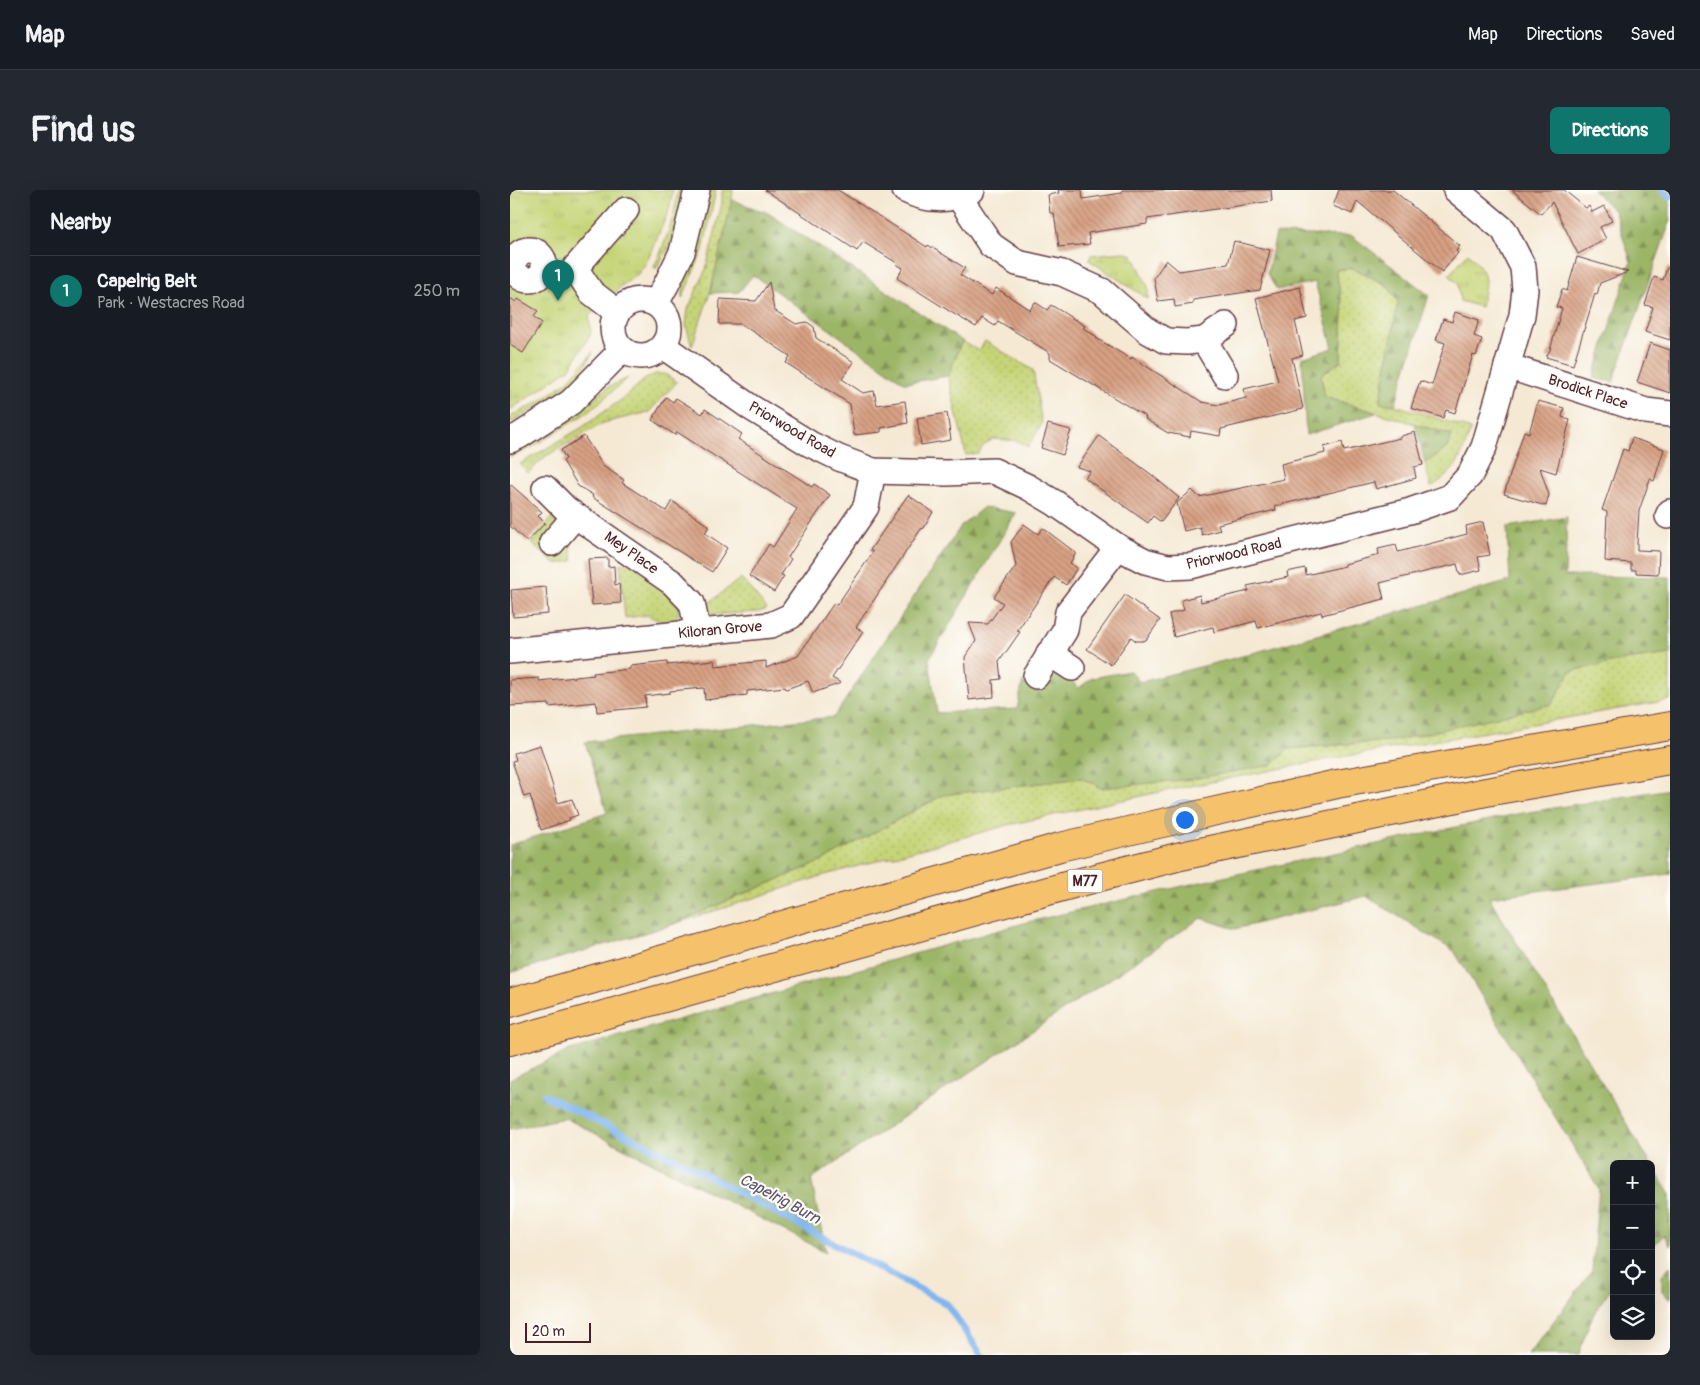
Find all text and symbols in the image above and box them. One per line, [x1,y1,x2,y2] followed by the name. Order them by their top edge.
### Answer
[25,20,65,49] text: Map
[1468,23,1498,46] text: Map
[1526,23,1602,46] text: Directions
[1630,23,1675,46] text: Saved
[1550,107,1670,154] button: Directions
[30,108,135,152] text: Find us
[50,209,111,236] text: Nearby
[542,260,574,301] pin: 1
[97,269,197,293] text: Capelrig Belt
[63,281,69,301] text: 1
[414,281,460,301] text: 250 m
[97,293,245,313] text: Park · Westacres Road
[1546,370,1631,414] street label: Brodick Place
[745,397,839,463] street label: Priorwood Road
[600,528,662,579] street label: Mey Place
[1184,534,1284,574] street label: Priorwood Road
[677,617,763,643] street label: Kiloran Grove
[1172,807,1198,833] your location
[1068,869,1102,892] road number: M77
[1610,1160,1655,1340] map controls
[1610,1160,1655,1205] button: +
[736,1169,825,1229] water label: Capelrig Burn
[1610,1205,1655,1250] button: −
[1610,1250,1655,1295] button: locate
[1610,1295,1655,1340] button: layers
[525,1320,591,1343] scale bar
[532,1323,565,1340] text: 20 m

